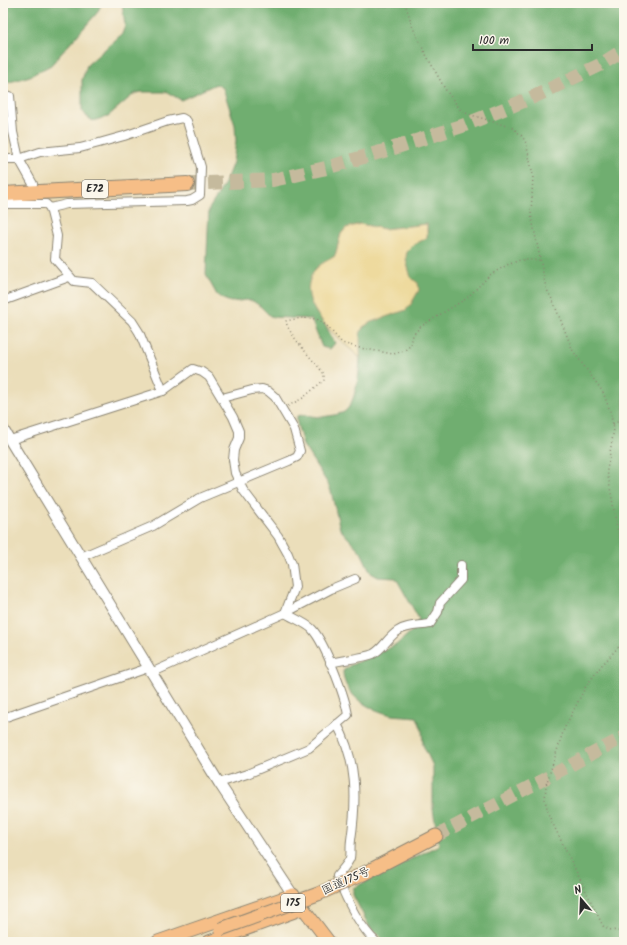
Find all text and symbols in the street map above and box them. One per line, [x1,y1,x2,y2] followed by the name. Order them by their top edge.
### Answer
[473,26,592,52] scale bar
[479,31,510,50] text: 100 m
[82,180,108,198] road number: E72
[318,862,374,900] street label: 国道175号
[561,879,601,919] north arrow
[572,881,584,900] text: N
[281,894,305,912] road number: 175

